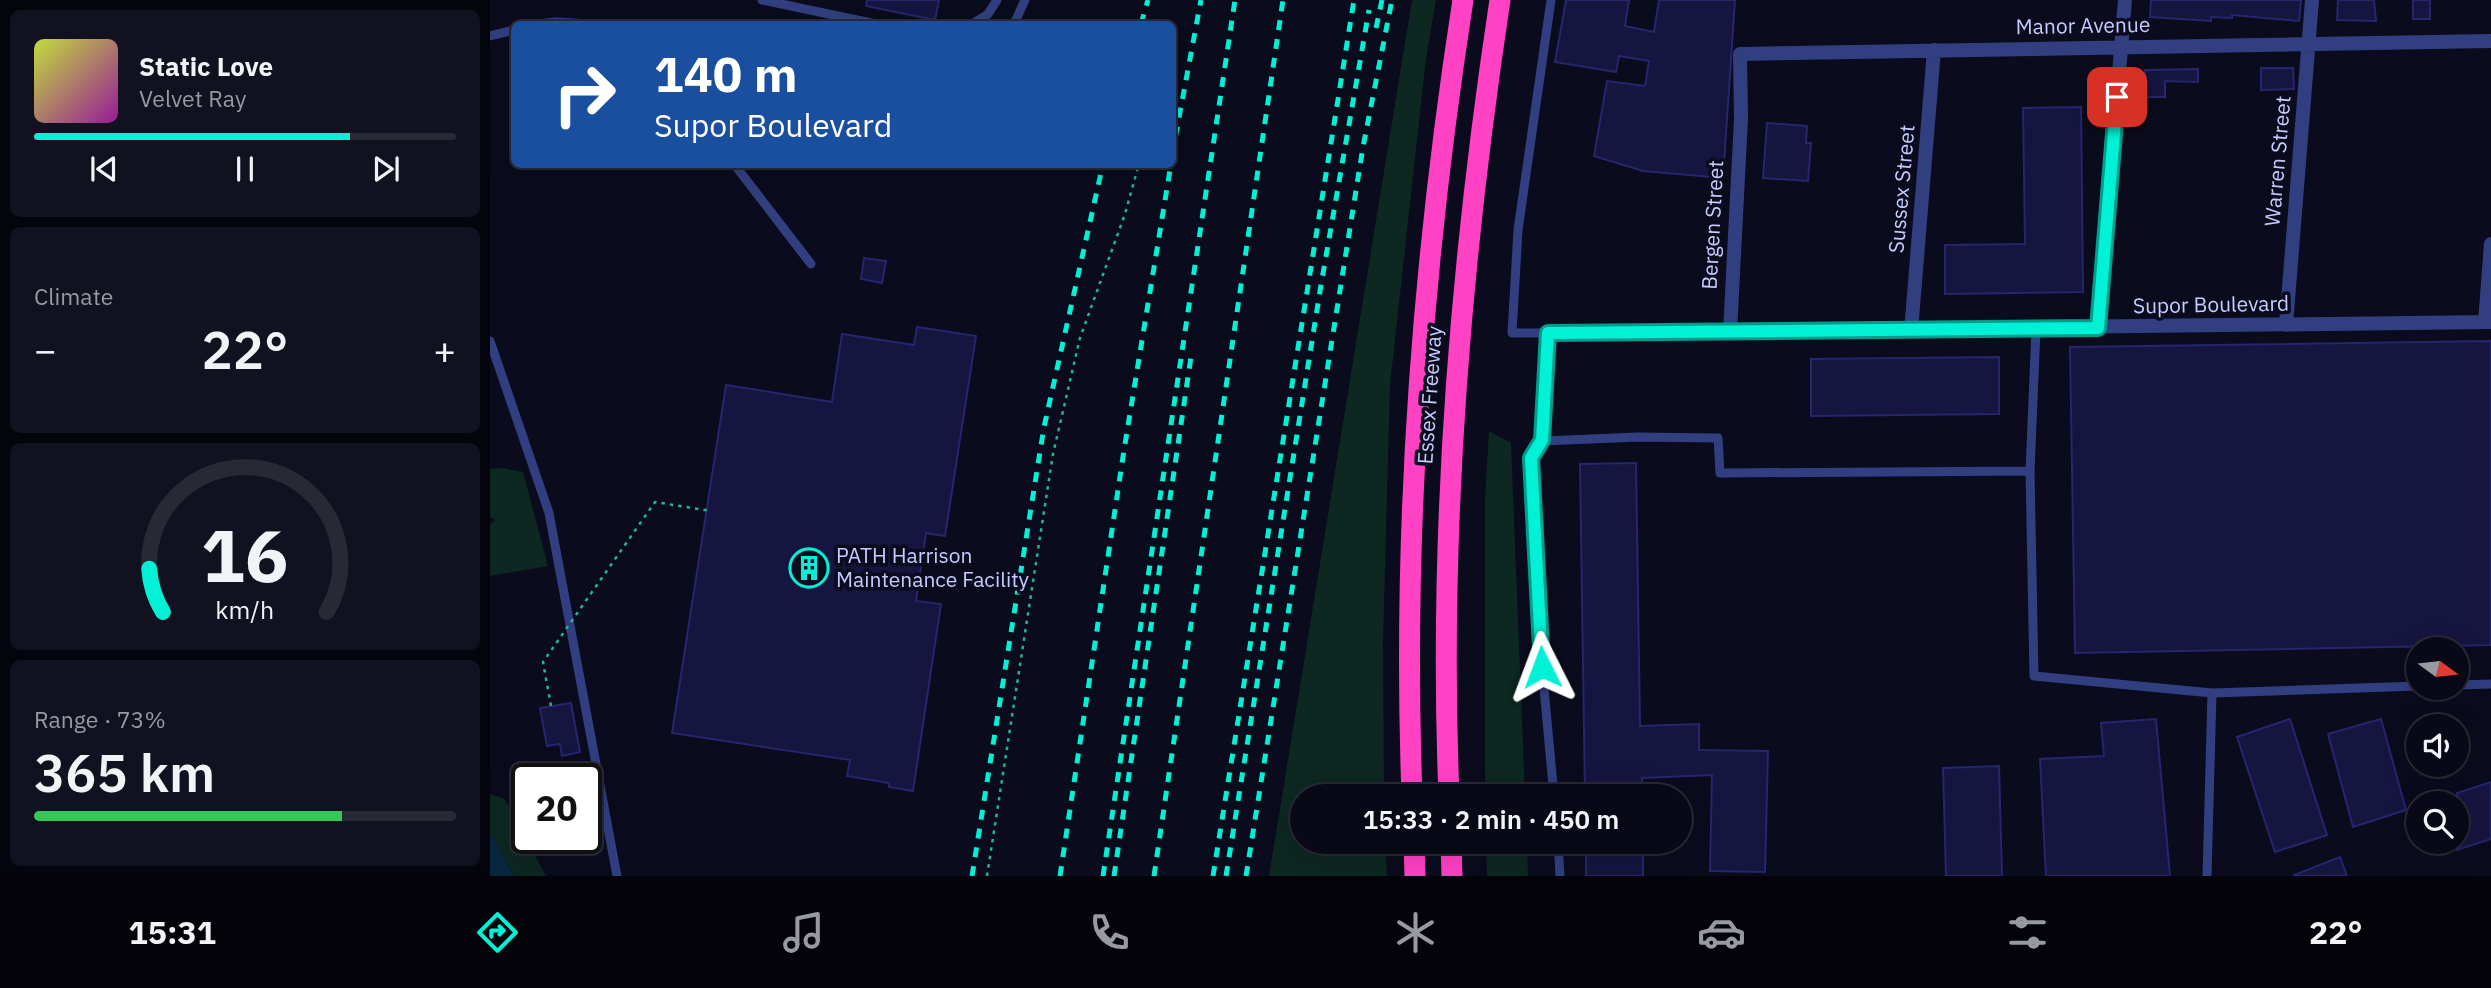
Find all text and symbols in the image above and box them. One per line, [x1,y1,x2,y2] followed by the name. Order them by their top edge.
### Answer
[2015,10,2151,40] street label: Manor Avenue
[654,42,798,105] text: 140 m
[139,49,273,83] text: Static Love
[539,49,630,140] icon: right
[2087,67,2147,127] pin
[2098,78,2136,116] icon: arrive
[139,83,246,113] text: Velvet Ray
[2257,94,2297,227] street label: Warren Street
[654,104,892,146] text: Supor Boulevard
[1881,123,1921,254] street label: Sussex Street
[85,150,123,188] icon: previous
[226,150,264,188] icon: pause
[367,150,405,188] icon: next
[1695,160,1729,290] street label: Bergen Street
[34,281,113,311] text: Climate
[2133,289,2289,319] street label: Supor Boulevard
[202,316,288,383] text: 22°
[1410,324,1448,465] street label: Essex Freeway
[34,325,57,374] text: −
[433,325,456,374] text: +
[201,508,289,603] text: 16
[836,541,1030,593] place label: PATH Harrison Maintenance Facility
[788,547,830,589] building icon: PATH Harrison Maintenance Facility
[216,593,274,626] text: km/h
[1505,630,1579,704] position arrow
[2406,637,2469,700] north arrow
[2406,637,2469,854] map controls
[34,704,166,734] text: Range · 73%
[2406,714,2469,777] button: sound
[34,739,215,806] text: 365 km
[511,763,602,854] speed limit sign: 20
[2406,791,2469,854] button: search
[1363,802,1619,836] text: 15:33 · 2 min · 450 m
[473,908,522,957] icon: directions
[779,908,828,957] icon: music
[1085,908,1134,957] icon: phone
[1391,908,1440,957] icon: climate
[1697,908,1746,957] icon: car
[2003,908,2052,957] icon: filters
[129,911,216,953] text: 15:31
[2309,911,2362,953] text: 22°

